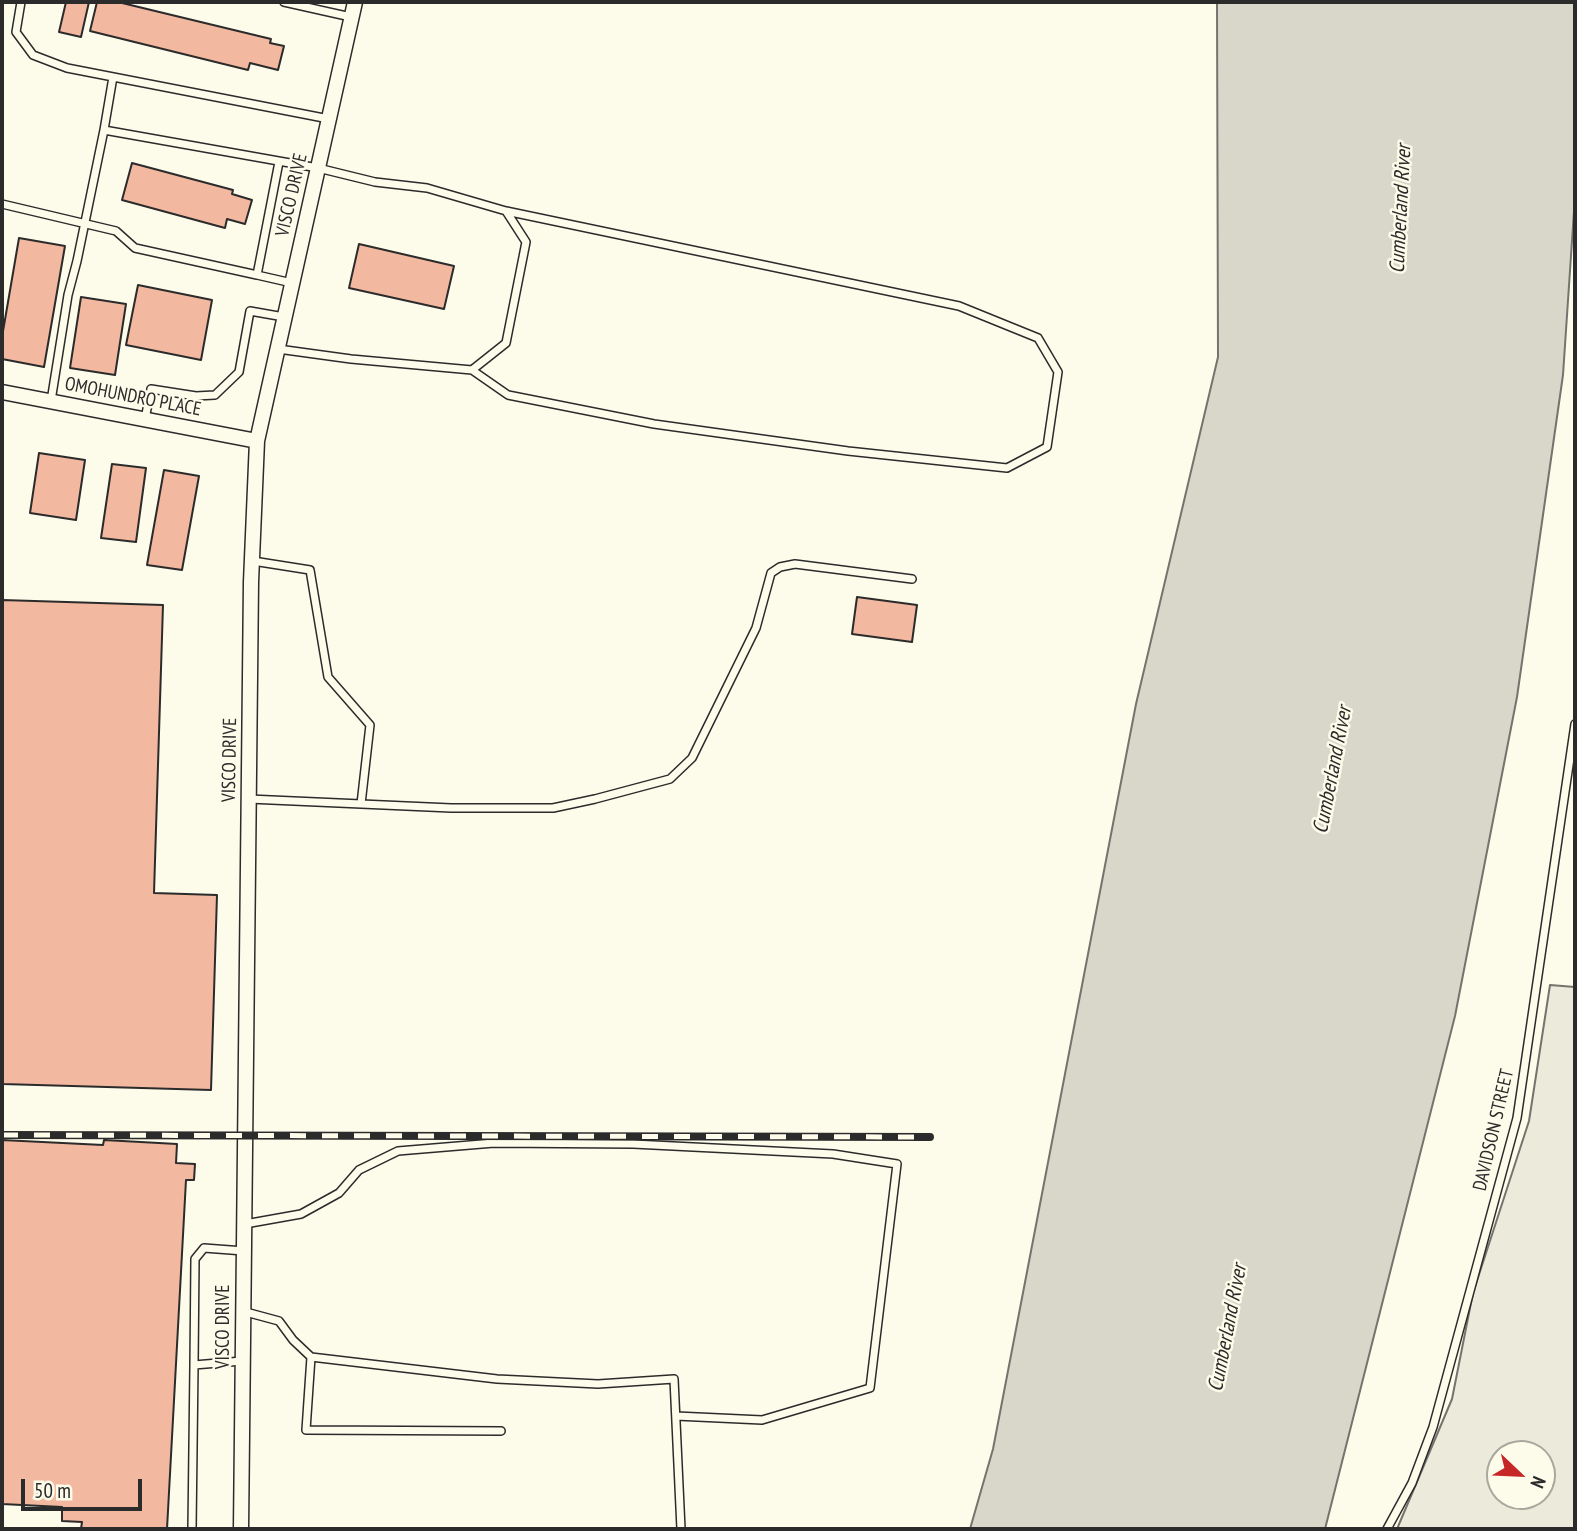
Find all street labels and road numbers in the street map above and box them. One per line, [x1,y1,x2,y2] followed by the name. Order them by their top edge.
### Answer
[271,151,313,239] street label: VISCO DRIVE
[63,373,203,421] street label: OMOHUNDRO PLACE
[218,718,242,802] street label: VISCO DRIVE
[1469,1067,1519,1193] street label: DAVIDSON STREET
[213,1285,235,1369] street label: VISCO DRIVE

